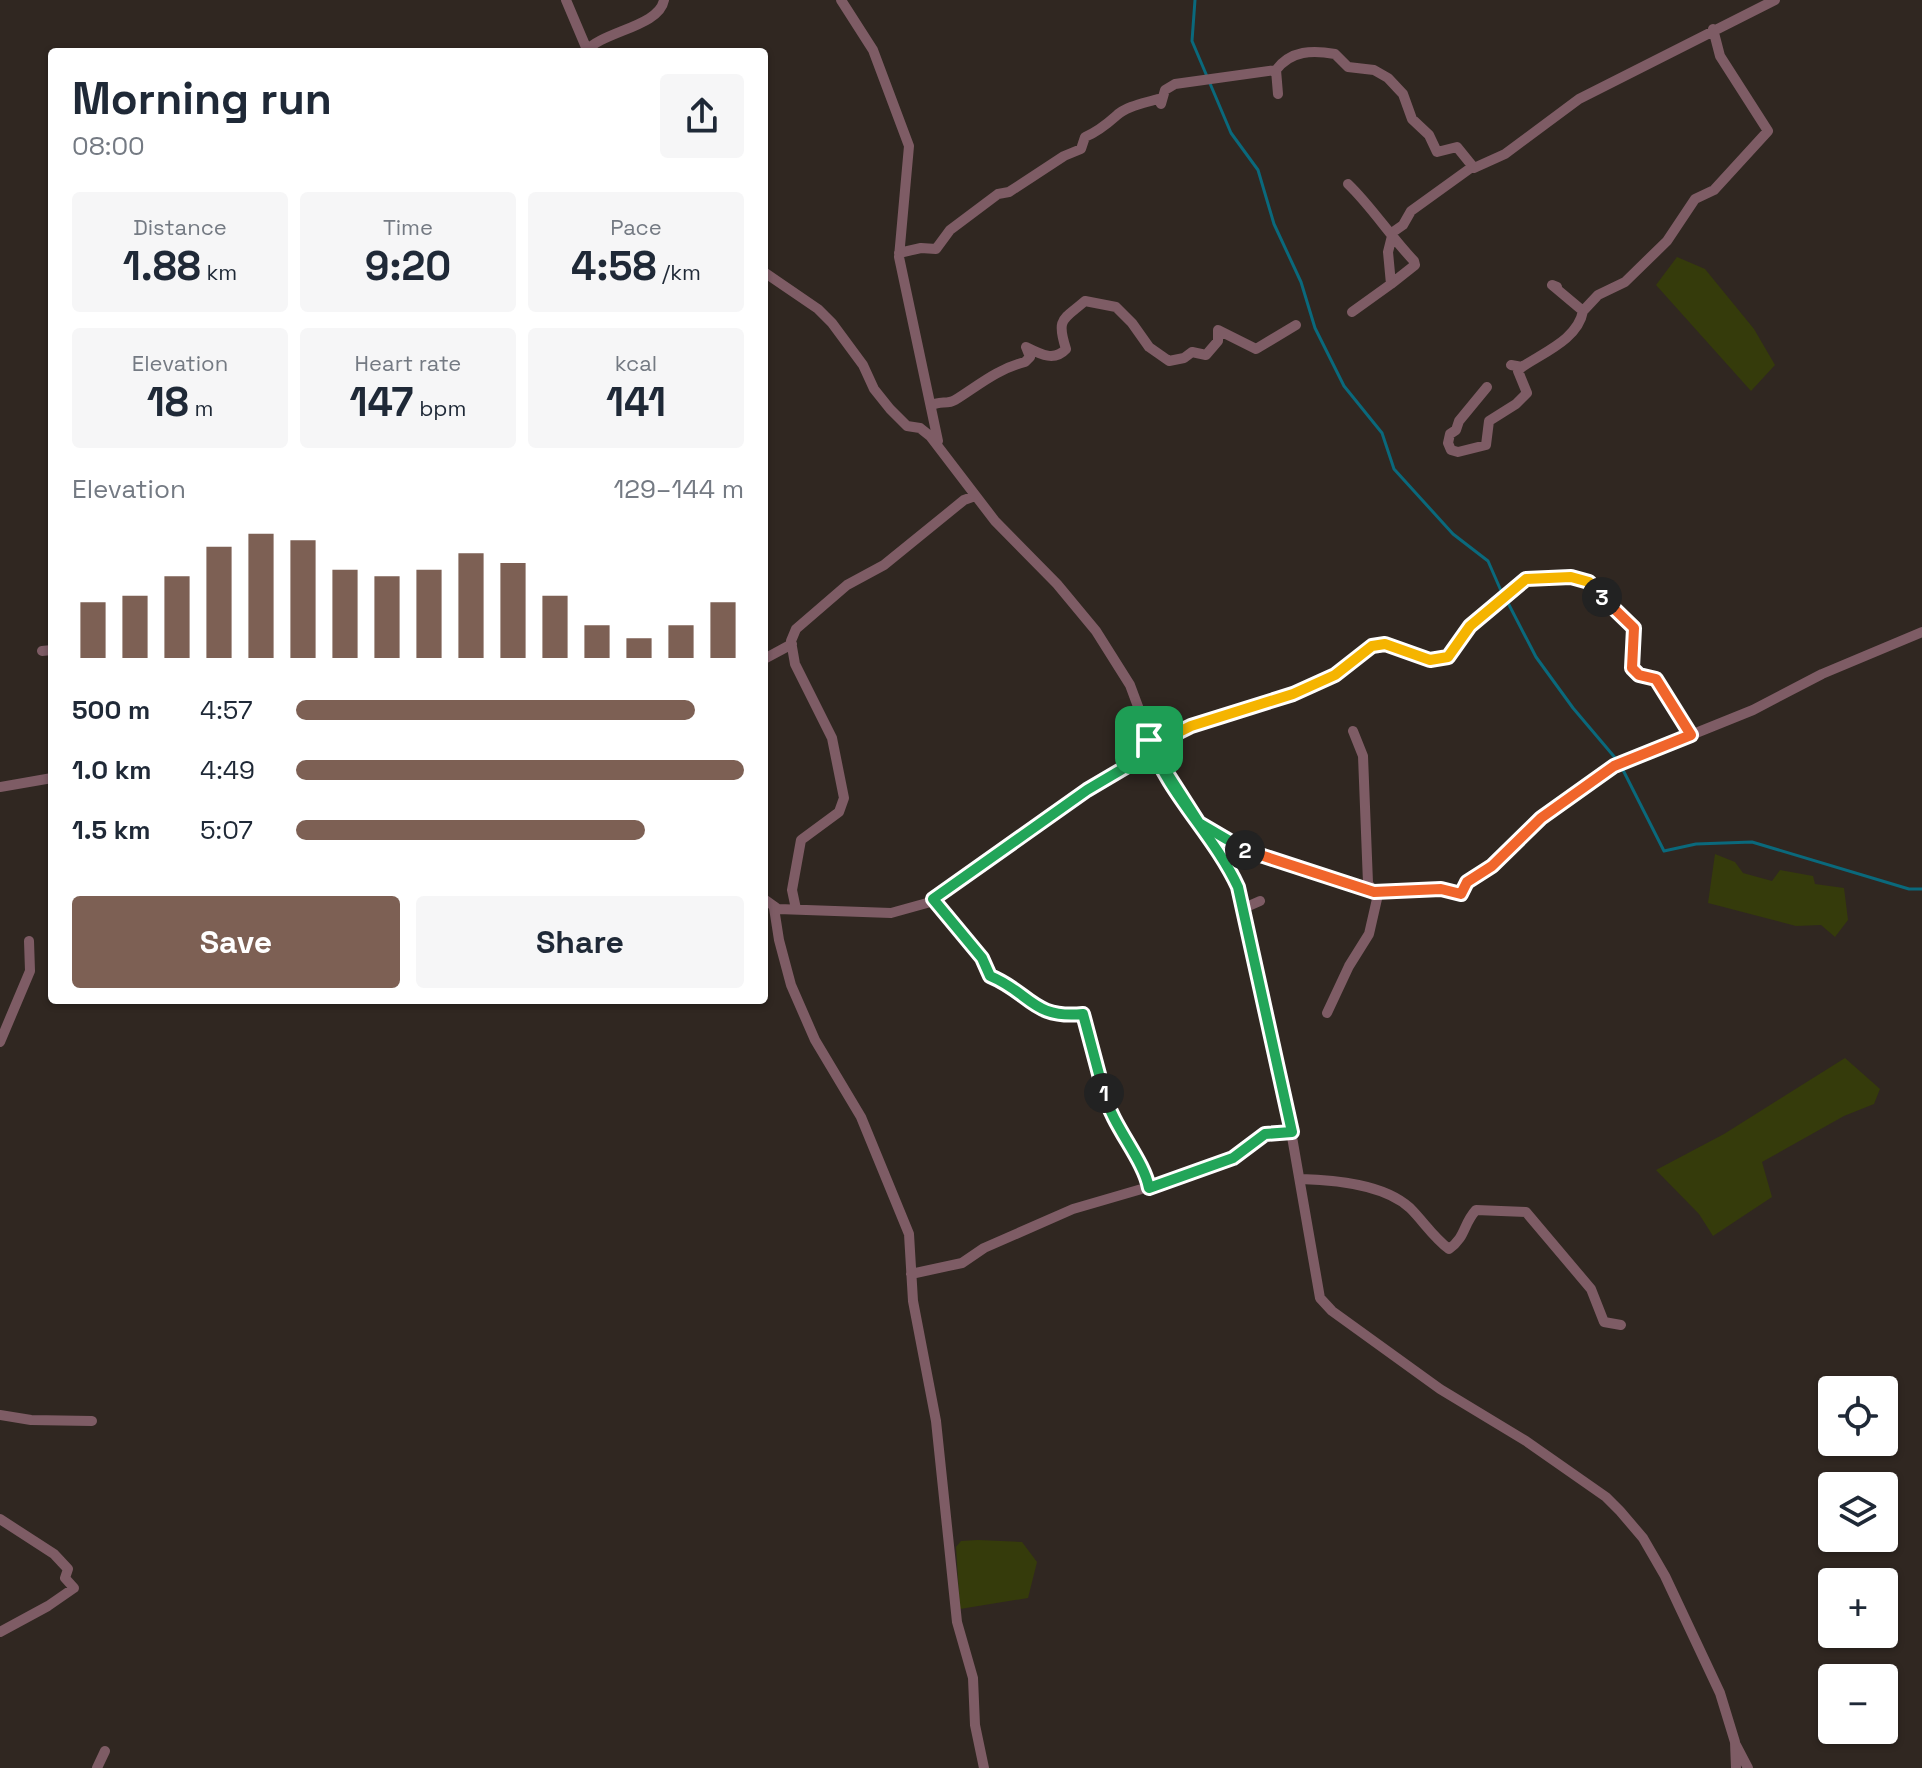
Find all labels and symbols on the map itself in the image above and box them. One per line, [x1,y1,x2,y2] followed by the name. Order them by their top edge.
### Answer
[1582,577,1622,617] pin: 3
[1115,706,1183,774] pin
[1225,830,1265,870] pin: 2
[1084,1073,1124,1113] pin: 1

